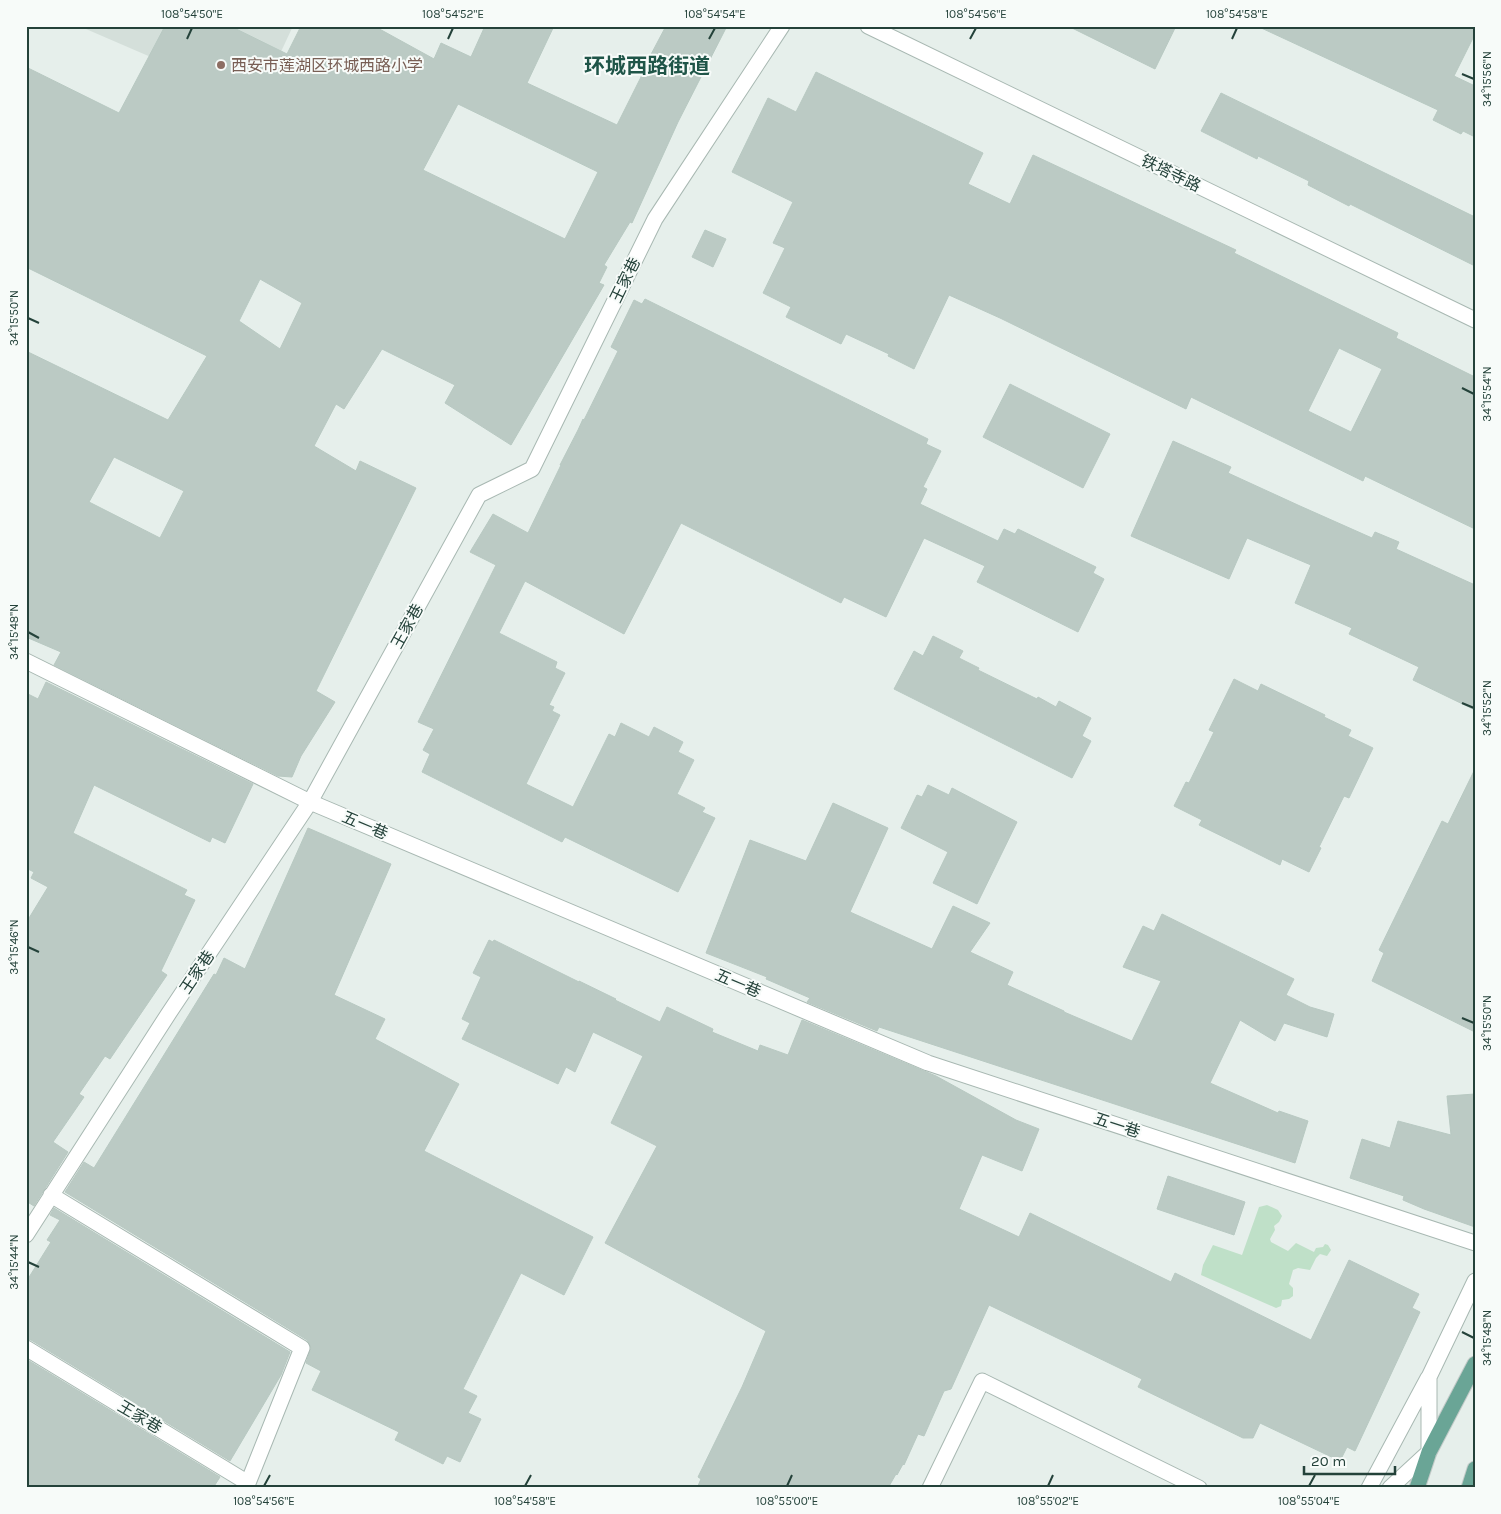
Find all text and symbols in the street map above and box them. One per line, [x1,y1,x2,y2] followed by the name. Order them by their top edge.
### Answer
[161,7,223,21] text: 108°54'50"E
[422,7,484,21] text: 108°54'52"E
[684,7,746,21] text: 108°54'54"E
[945,7,1007,21] text: 108°54'56"E
[1206,7,1268,21] text: 108°54'58"E
[1480,51,1494,107] text: 34°15'56"N
[584,54,710,78] district label: 环城西路街道
[231,56,423,75] place label: 西安市莲湖区环城西路小学
[215,59,227,71] marker: 西安市莲湖区环城西路小学
[1138,150,1204,196] street label: 铁塔寺路
[606,254,644,306] street label: 王家巷
[7,290,21,346] text: 34°15'50"N
[1480,366,1494,422] text: 34°15'54"N
[387,600,427,652] street label: 王家巷
[7,604,21,660] text: 34°15'48"N
[1480,680,1494,736] text: 34°15'52"N
[339,807,391,843] street label: 五一巷
[7,919,21,975] text: 34°15'46"N
[176,947,218,997] street label: 王家巷
[712,965,764,1001] street label: 五一巷
[1480,995,1494,1051] text: 34°15'50"N
[1091,1109,1143,1141] street label: 五一巷
[7,1234,21,1290] text: 34°15'44"N
[1480,1310,1494,1366] text: 34°15'48"N
[115,1396,165,1438] street label: 王家巷
[1304,1444,1395,1476] scale bar
[1311,1452,1346,1470] text: 20 m
[233,1494,295,1508] text: 108°54'56"E
[494,1494,556,1508] text: 108°54'58"E
[756,1494,818,1508] text: 108°55'00"E
[1017,1494,1079,1508] text: 108°55'02"E
[1278,1494,1340,1508] text: 108°55'04"E

